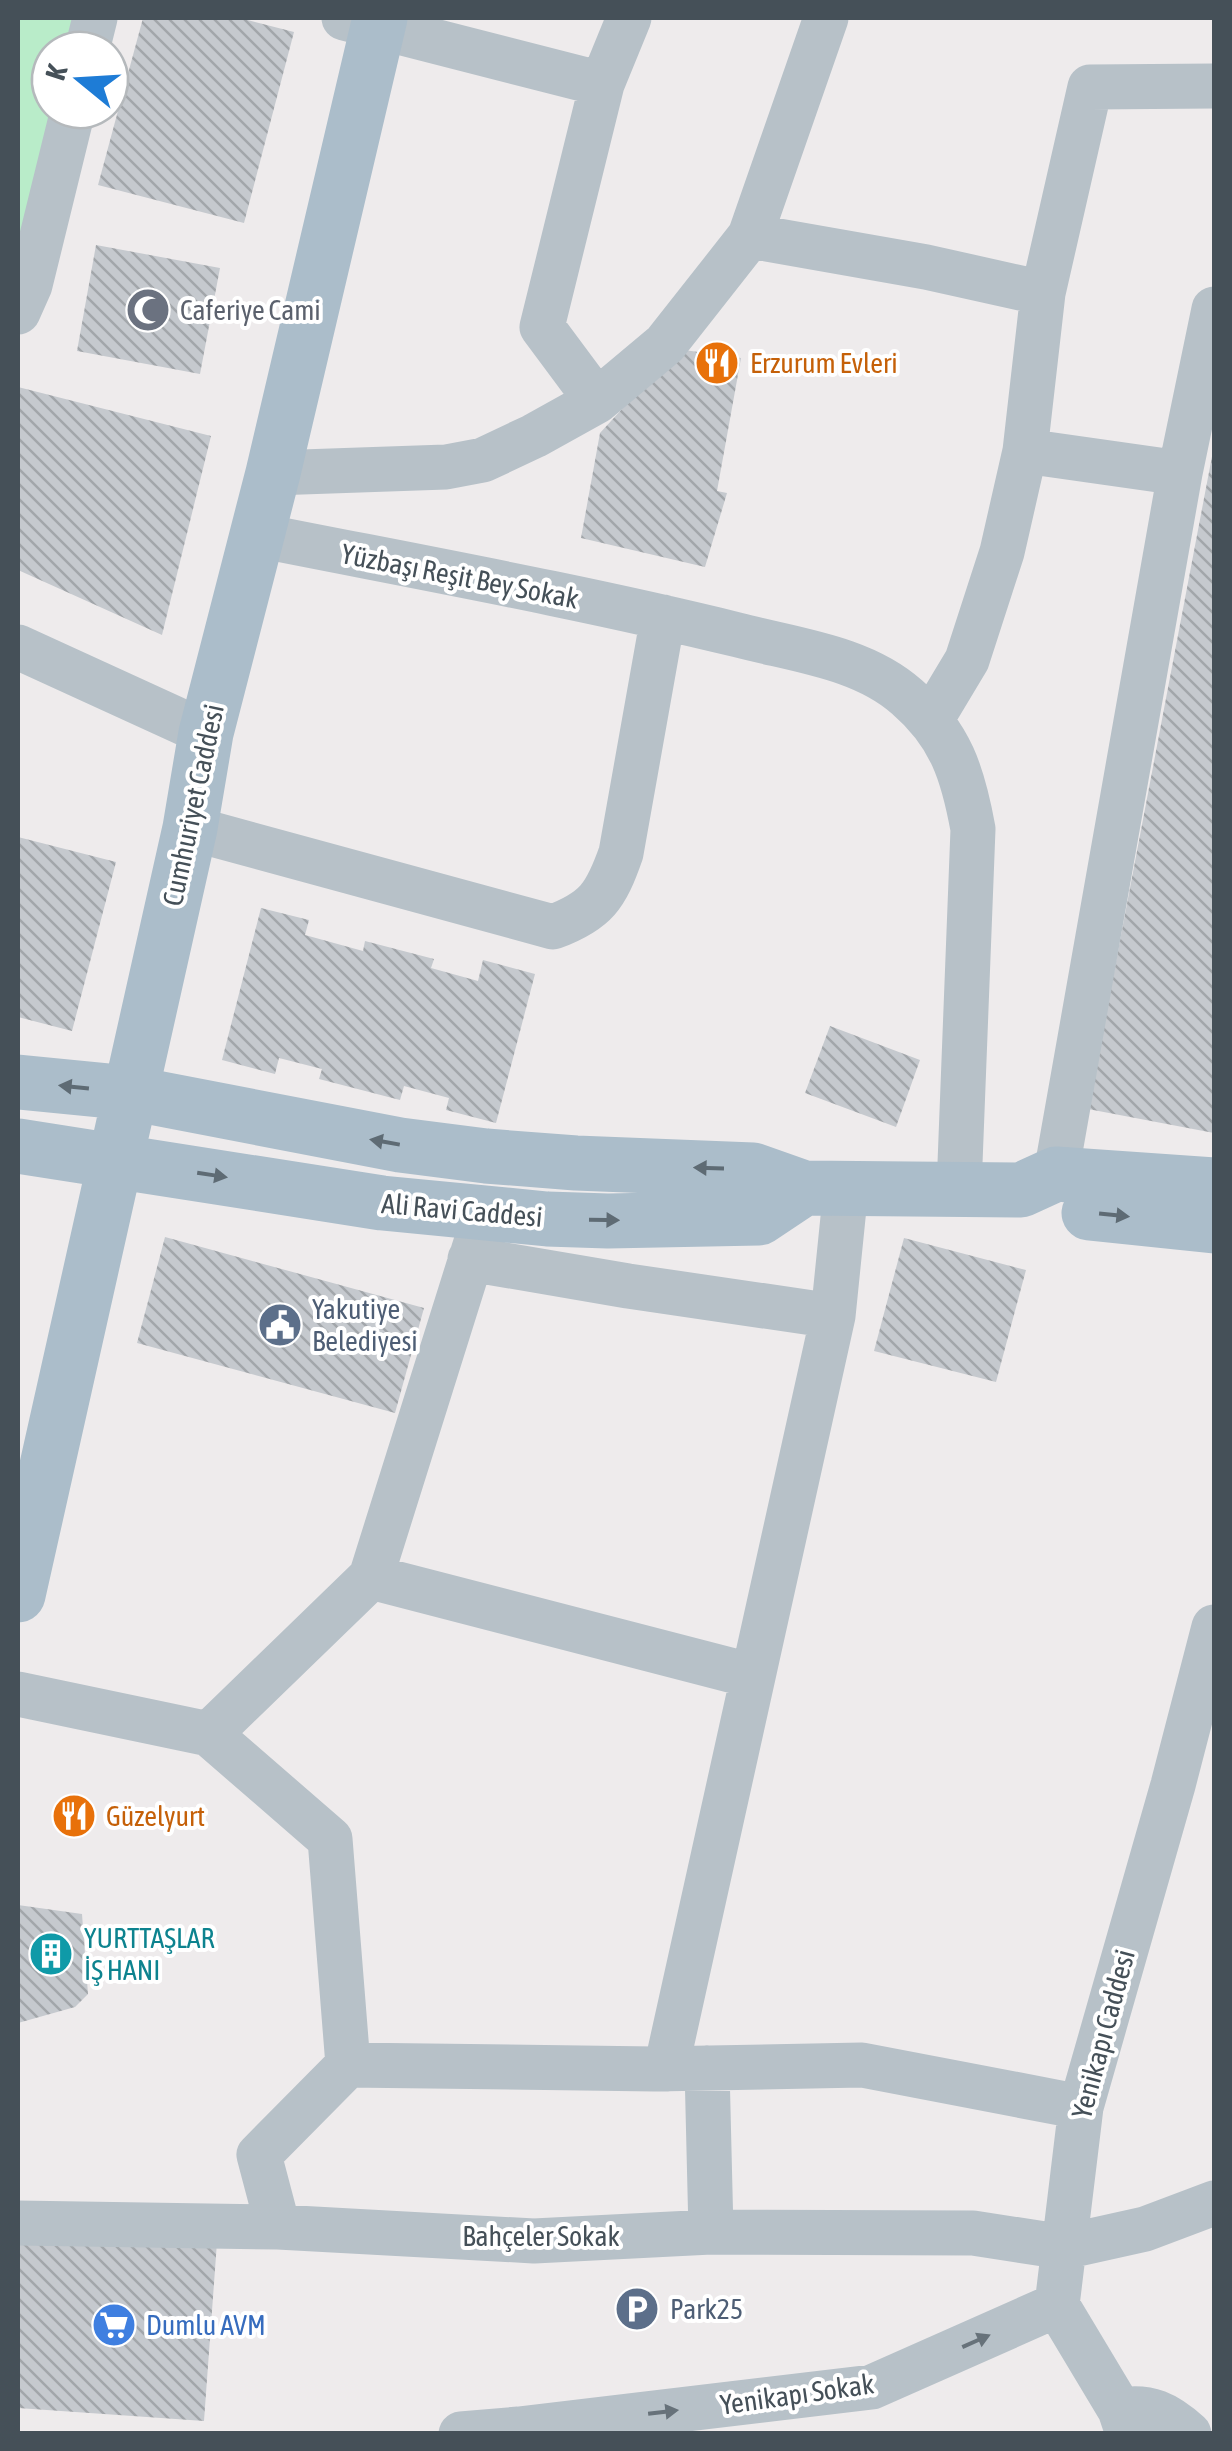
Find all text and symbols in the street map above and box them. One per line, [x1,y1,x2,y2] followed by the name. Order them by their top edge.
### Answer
[30,30,130,130] north arrow
[39,61,74,84] text: K
[125,287,171,333] mosque icon: Caferiye Cami
[180,294,321,326] place label: Caferiye Cami
[694,340,740,386] restaurant icon: Erzurum Evleri
[750,347,898,379] place label: Erzurum Evleri
[339,537,581,615] street label: Yüzbaşı Reşit Bey Sokak
[156,701,230,909] street label: Cumhuriyet Caddesi
[57,1079,89,1095] one-way arrow
[369,1134,401,1149] one-way arrow
[693,1160,725,1176] one-way arrow
[196,1168,228,1184] one-way arrow
[380,1187,544,1233] street label: Ali Ravi Caddesi
[1098,1207,1130,1223] one-way arrow
[588,1213,620,1229] one-way arrow
[312,1293,418,1357] place label: Yakutiye Belediyesi
[257,1302,303,1348] public building icon: Yakutiye Belediyesi
[51,1793,97,1839] restaurant icon: Güzelyurt
[106,1800,205,1832] place label: Güzelyurt
[84,1922,214,1986] place label: YURTTAŞLAR İŞ HANI
[28,1931,74,1977] building icon: YURTTAŞLAR İŞ HANI
[1065,1946,1141,2122] street label: Yenikapı Caddesi
[462,2220,620,2252] street label: Bahçeler Sokak
[614,2286,660,2332] parking icon: Park25
[670,2293,743,2325] place label: Park25
[91,2302,137,2348] supermarket icon: Dumlu AVM
[146,2309,266,2341] place label: Dumlu AVM
[961,2333,991,2349] one-way arrow
[718,2367,876,2421] street label: Yenikapı Sokak
[647,2404,679,2420] one-way arrow

